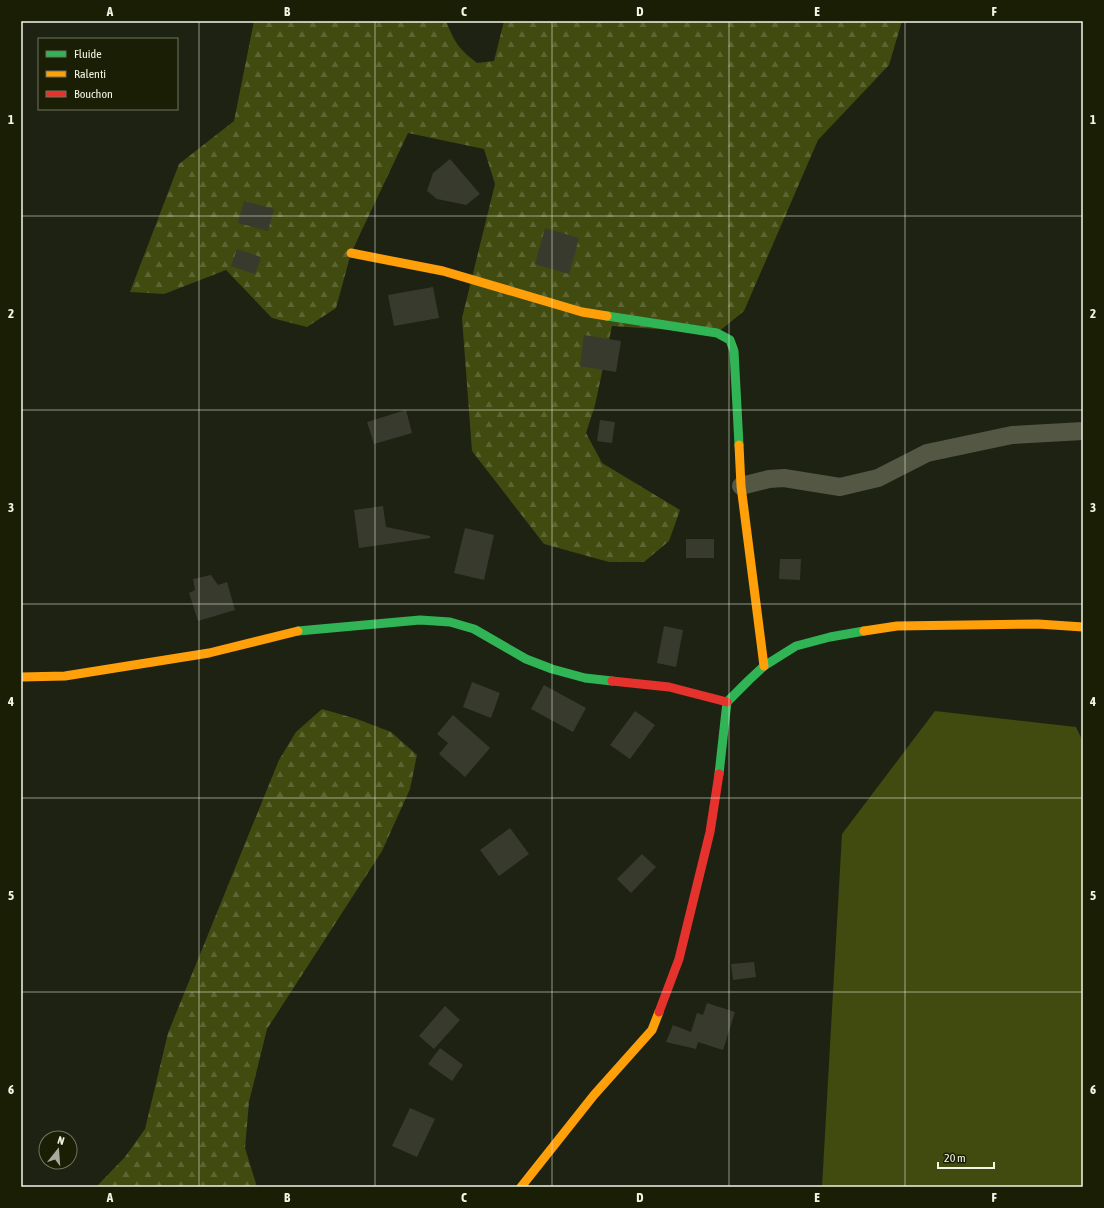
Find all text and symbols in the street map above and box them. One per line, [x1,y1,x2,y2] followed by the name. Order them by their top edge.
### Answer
[106,4,114,19] text: A
[284,4,291,19] text: B
[461,4,467,19] text: C
[636,4,644,19] text: D
[814,4,820,19] text: E
[991,4,997,19] text: F
[38,38,178,110] legend
[74,47,102,61] text: Fluide
[74,67,106,81] text: Ralenti
[74,87,113,101] text: Bouchon
[8,112,14,127] text: 1
[1090,112,1096,127] text: 1
[8,306,14,321] text: 2
[1090,306,1096,321] text: 2
[8,500,14,515] text: 3
[1090,500,1096,515] text: 3
[7,694,14,709] text: 4
[1089,694,1096,709] text: 4
[8,888,14,903] text: 5
[1090,888,1096,903] text: 5
[8,1082,14,1097] text: 6
[1090,1082,1096,1097] text: 6
[38,1130,78,1170] north arrow
[56,1134,66,1147] text: N
[938,1144,994,1170] scale bar
[944,1151,966,1165] text: 20 m
[106,1190,114,1205] text: A
[284,1190,291,1205] text: B
[461,1190,467,1205] text: C
[636,1190,644,1205] text: D
[814,1190,820,1205] text: E
[991,1190,997,1205] text: F

